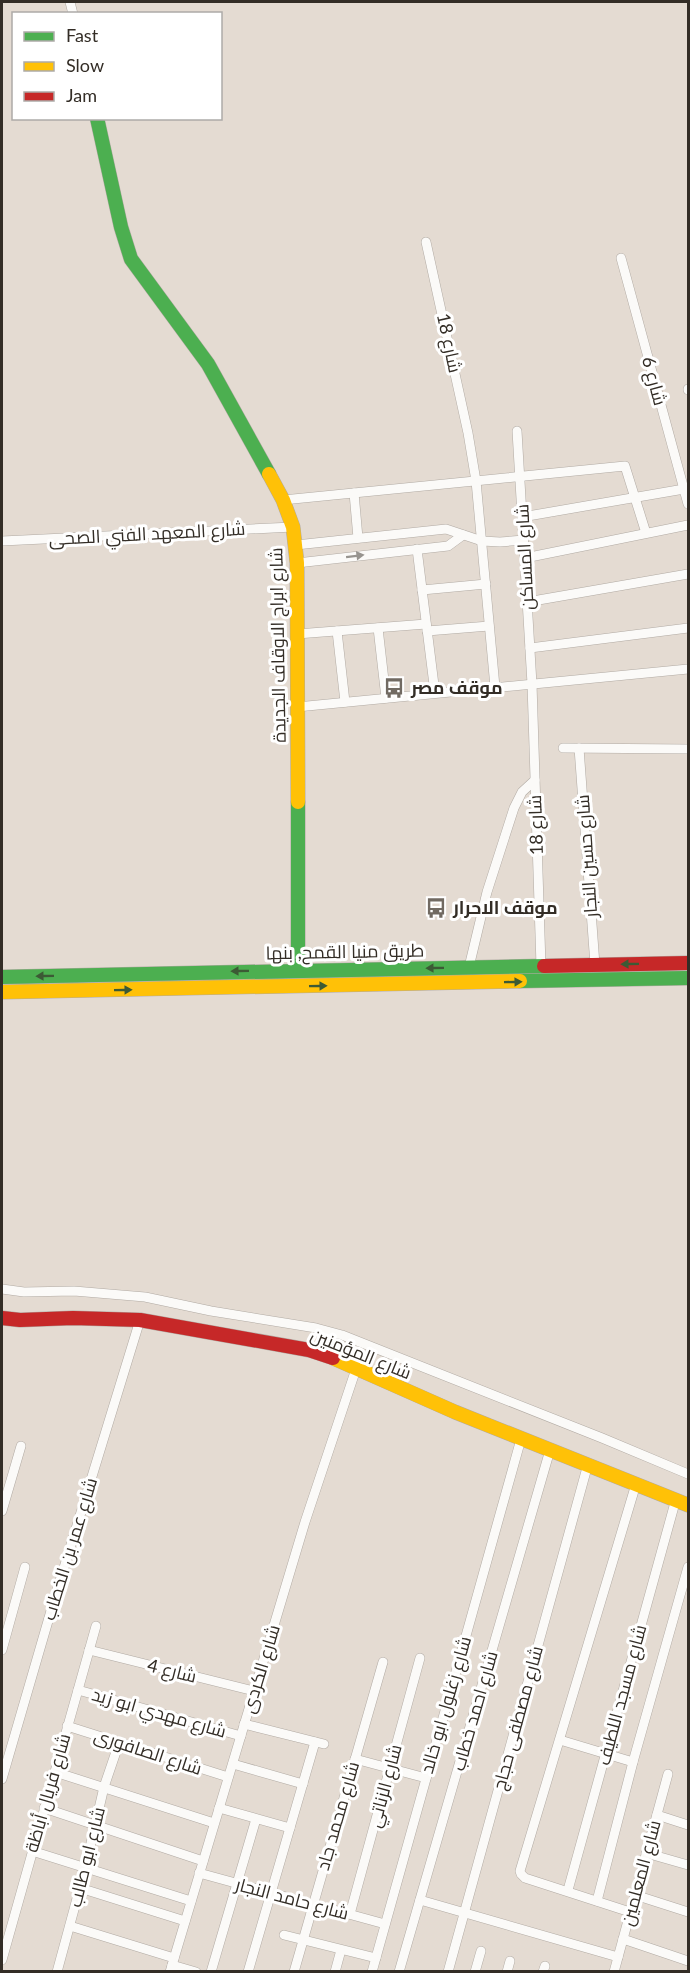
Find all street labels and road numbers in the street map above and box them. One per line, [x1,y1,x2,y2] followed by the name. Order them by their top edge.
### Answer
[431,311,467,375] street label: شارع 18
[636,354,672,408] street label: شارع 6
[510,503,540,611] street label: شارع المساكن
[48,517,246,553] street label: شارع المعهد الفني الصحى
[264,547,292,743] street label: شارع ابراج الاوقاف الجديدة
[523,794,549,856] street label: شارع 18
[571,794,603,919] street label: شارع حسين النجار
[266,939,424,965] street label: طريق منيا القمح, بنها
[307,1323,415,1385] street label: شارع المؤمنين
[37,1475,103,1623] street label: شارع عمر بن الخطاب
[236,1622,286,1716] street label: شارع الكردى
[592,1622,652,1768] street label: شارع مسجد اللطيف
[415,1633,477,1777] street label: شارع زغلول ابو خالد
[487,1643,549,1793] street label: شارع مصطفى حجاج
[446,1648,504,1774] street label: شارع احمد خطاب
[145,1653,199,1689] street label: شارع 4
[89,1682,229,1746] street label: شارع مهدي ابو زيد
[91,1723,205,1781] street label: شارع الصافورى
[20,1731,76,1855] street label: شارع فريال أباظة
[362,1742,410,1831] street label: شارع الزناتي
[311,1759,365,1873] street label: شارع محمد جاد
[63,1804,111,1910] street label: شارع ابو طالب
[615,1818,667,1928] street label: شارع المعلمين
[232,1872,351,1926] street label: شارع حامد النجار

